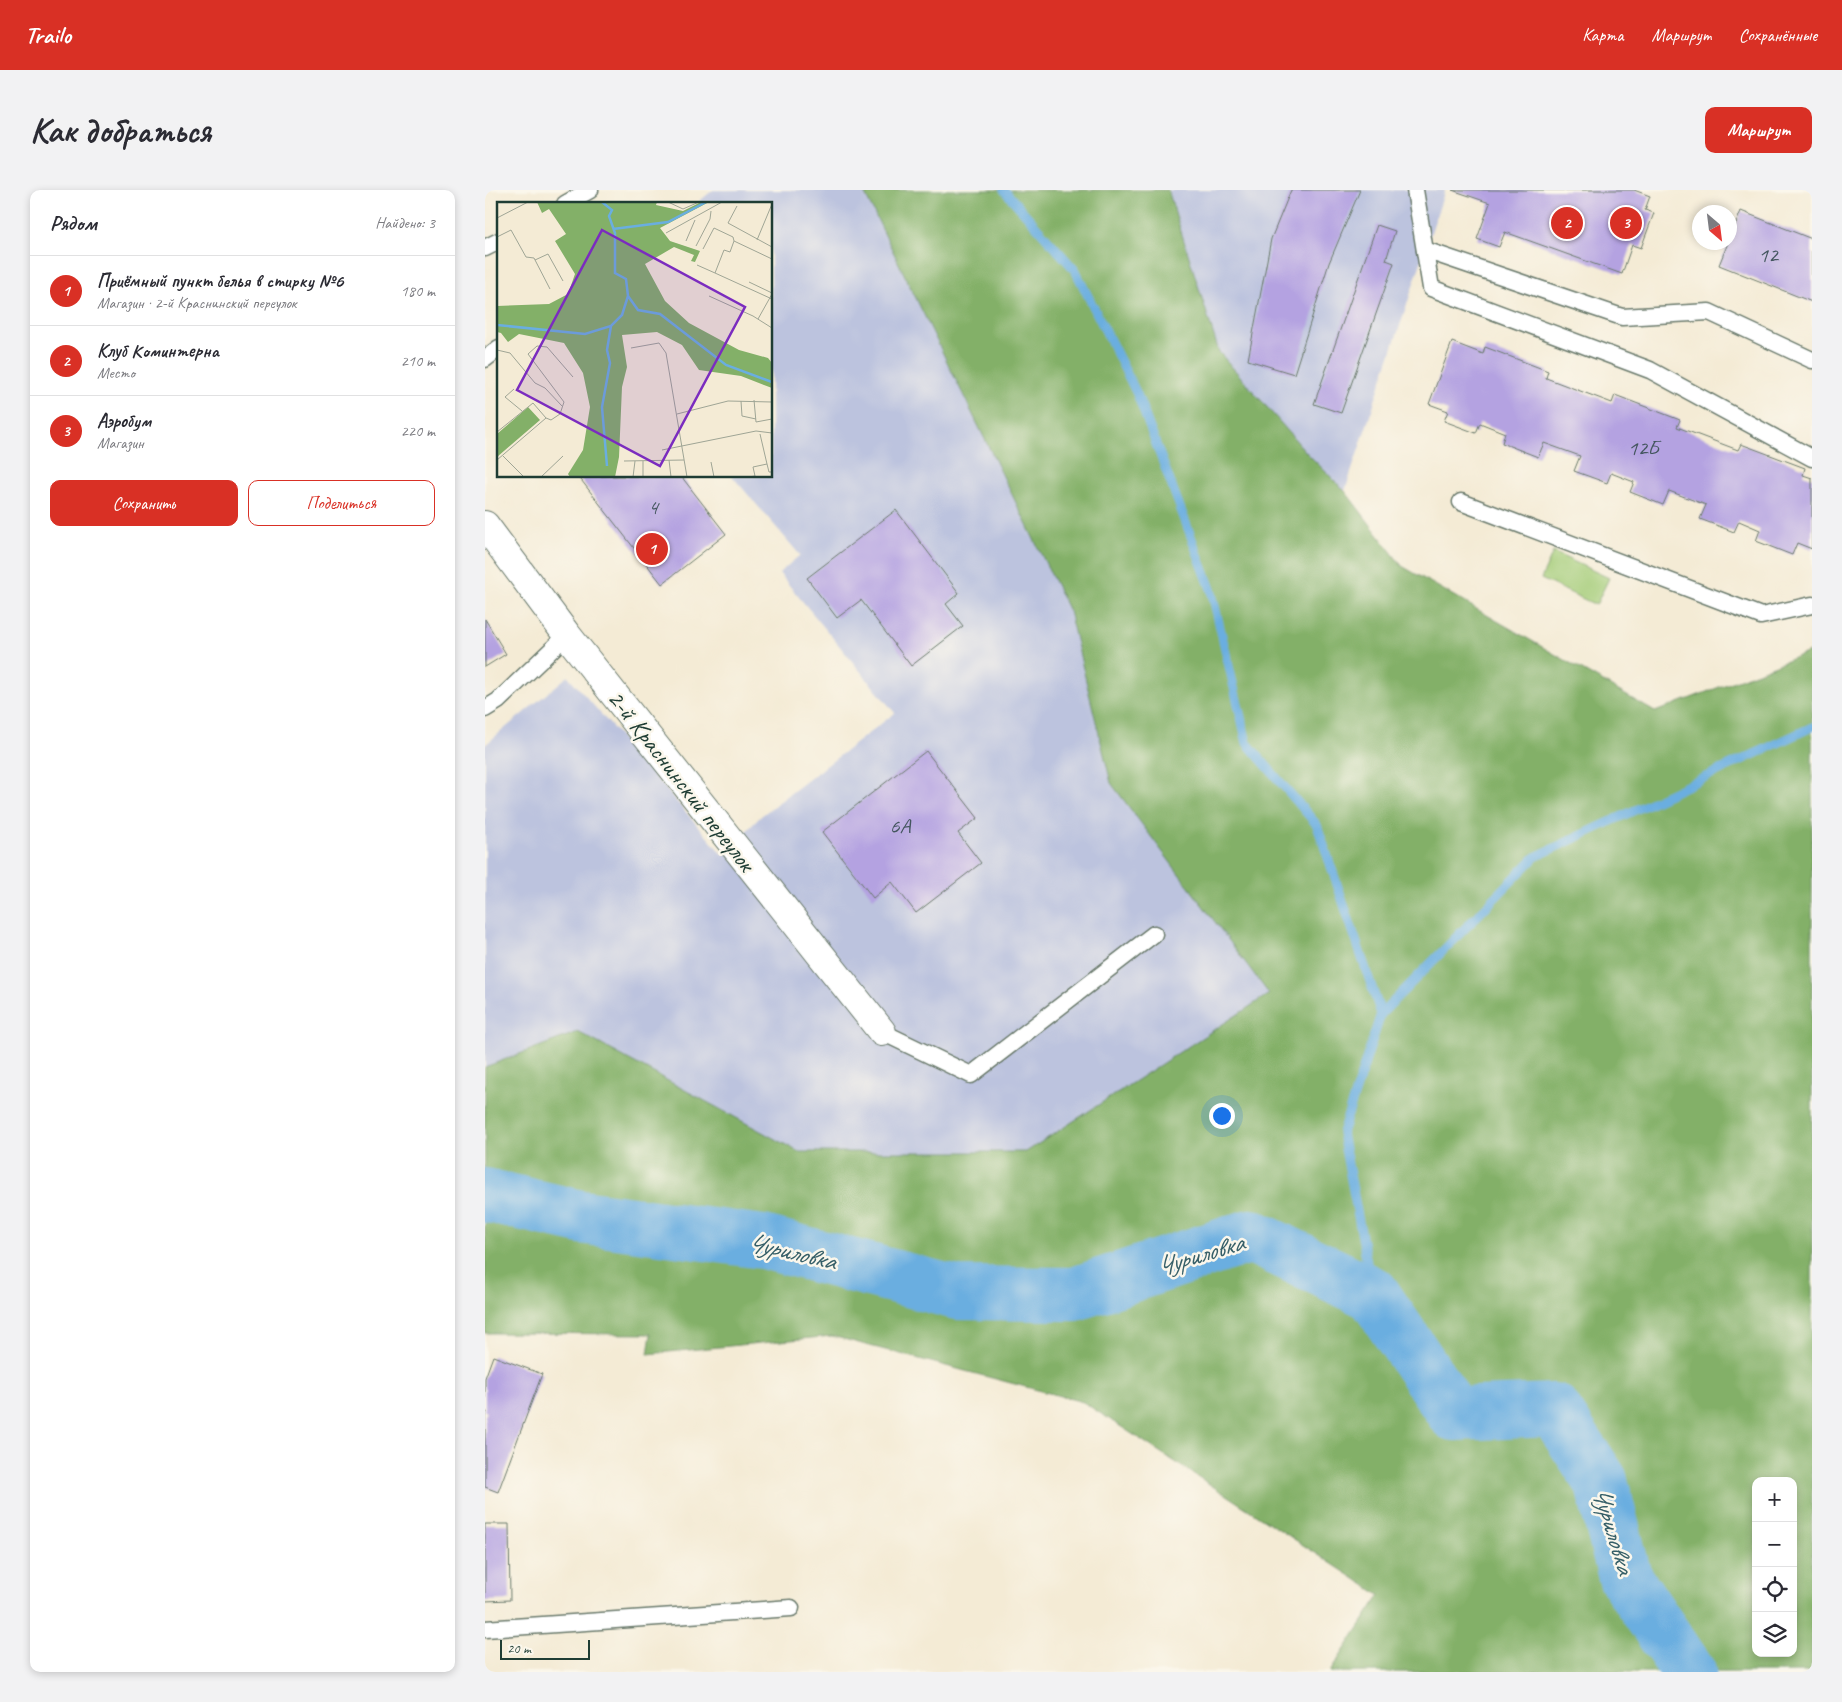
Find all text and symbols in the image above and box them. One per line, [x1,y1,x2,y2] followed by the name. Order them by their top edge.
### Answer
[25,20,71,50] text: Trailo
[1582,24,1623,46] text: Карта
[1651,24,1711,46] text: Маршрут
[1739,24,1817,46] text: Сохранённые
[1705,107,1812,153] button: Маршрут
[30,108,211,153] text: Как добраться
[497,202,773,478] inset map
[1551,204,1583,242] pin: 2
[1610,204,1642,242] pin: 3
[1692,205,1737,250] north arrow
[50,210,97,236] text: Рядом
[375,213,435,233] text: Найдено: 3
[1758,241,1780,269] house number: 12
[97,269,343,293] text: Приёмный пункт белья в стирку №6
[62,281,70,301] text: 1
[401,281,435,301] text: 180 m
[97,293,297,313] text: Магазин · 2-й Краснинский переулок
[97,339,219,363] text: Клуб Коминтерна
[62,351,70,371] text: 2
[401,351,435,371] text: 210 m
[97,363,135,383] text: Место
[97,409,151,433] text: Аэробум
[62,421,70,441] text: 3
[401,421,435,441] text: 220 m
[97,433,144,453] text: Магазин
[1628,434,1662,462] house number: 12Б
[50,480,238,526] button: Сохранить
[248,480,435,526] button: Поделиться
[648,493,660,521] house number: 4
[636,530,668,568] pin: 1
[600,683,764,880] street label: 2-й Краснинский переулок
[890,812,911,840] house number: 6А
[1209,1103,1235,1129] your location
[745,1225,842,1278] water label: Чуриловка
[1153,1225,1250,1283] water label: Чуриловка
[1752,1477,1797,1657] map controls
[1752,1477,1797,1522] button: +
[1585,1483,1643,1580] water label: Чуриловка
[1752,1522,1797,1567] button: −
[1752,1567,1797,1612] button: locate
[1752,1612,1797,1657] button: layers
[500,1637,590,1660] scale bar
[507,1640,531,1657] text: 20 m

